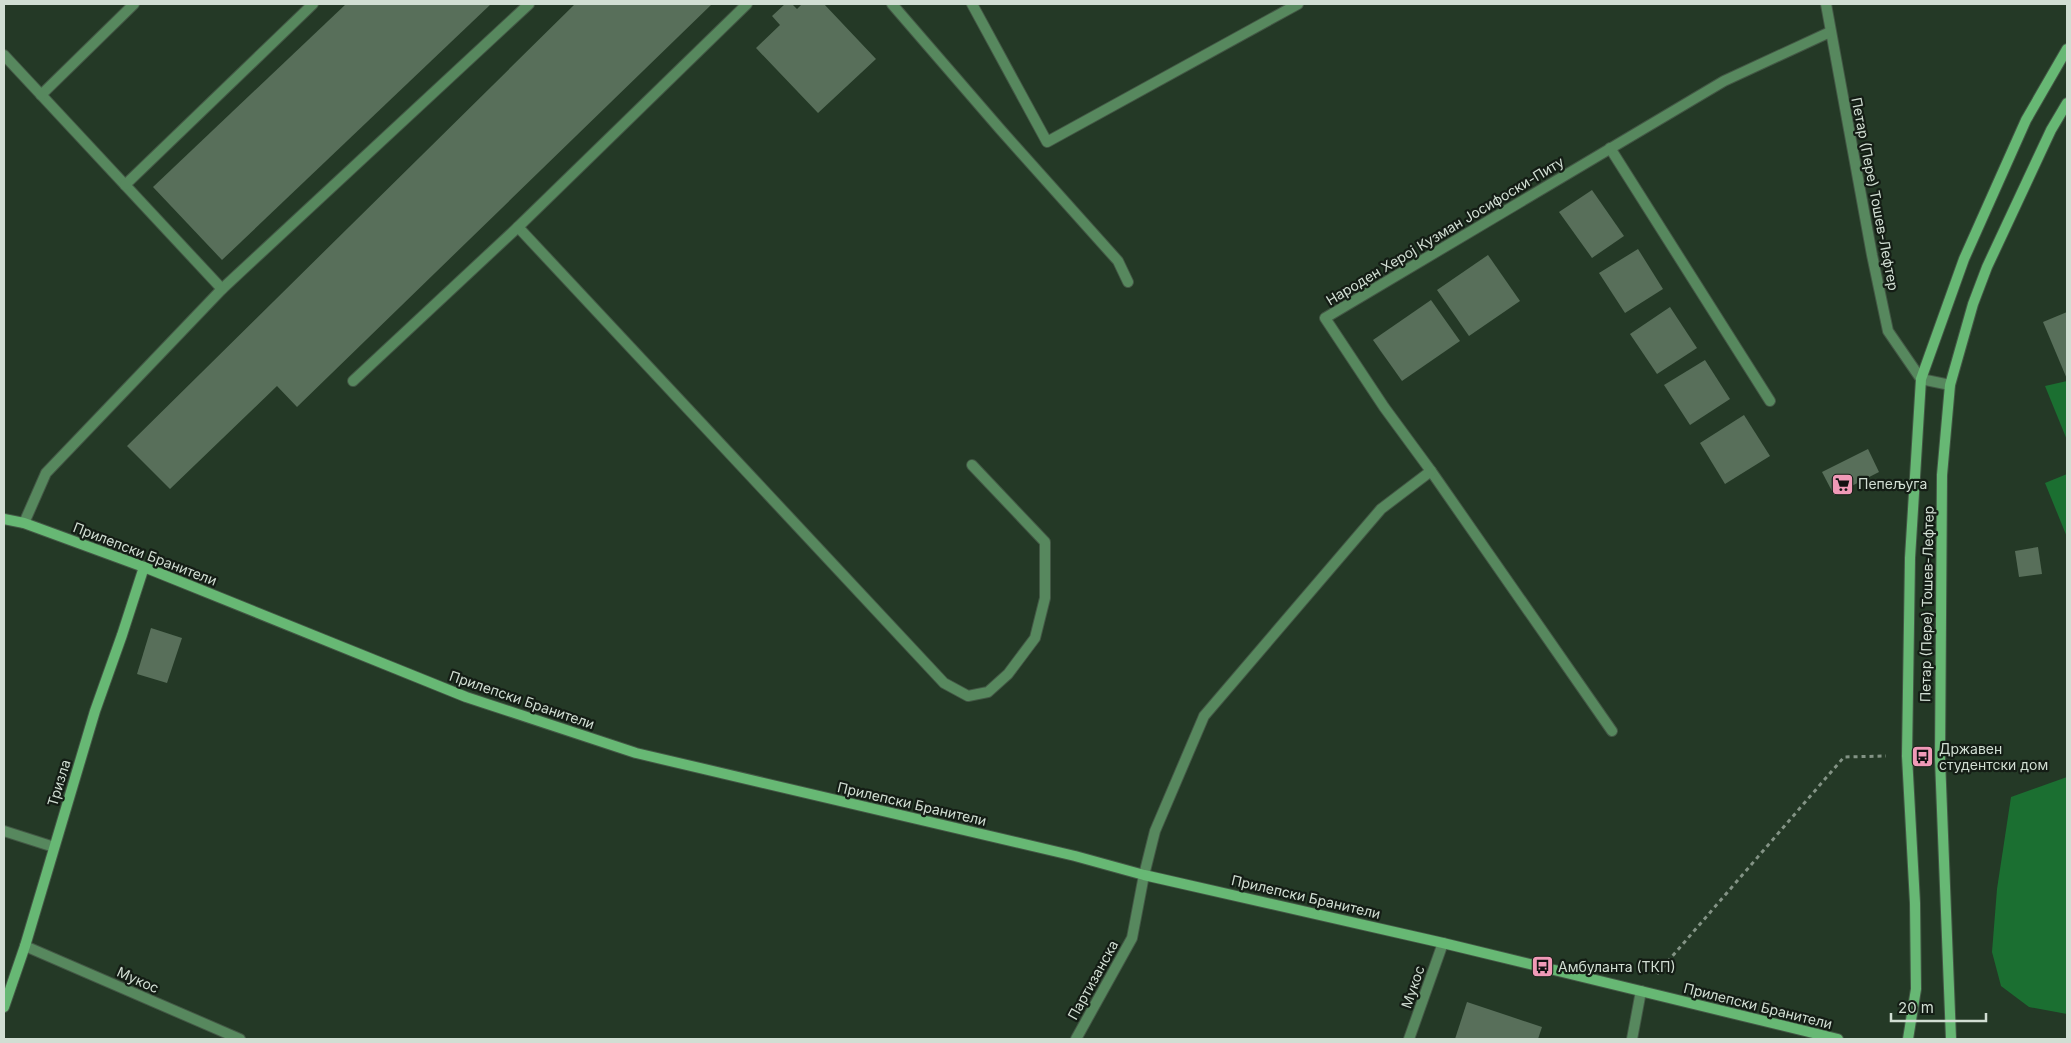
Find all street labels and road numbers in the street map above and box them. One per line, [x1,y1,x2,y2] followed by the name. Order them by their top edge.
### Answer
[1848,96,1903,292] street label: Петар (Пере) Тошев-Лефтер
[1323,153,1567,309] street label: Народен Херој Кузман Јосифоски-Питу
[1916,506,1937,702] street label: Петар (Пере) Тошев-Лефтер
[71,518,219,589] street label: Прилепски Бранители
[447,667,597,732] street label: Прилепски Бранители
[43,757,74,808] street label: Тризла
[836,778,988,829] street label: Прилепски Бранители
[1230,871,1382,922] street label: Прилепски Бранители
[1064,937,1121,1023] street label: Партизанска
[115,963,162,996] street label: Мукос
[1397,963,1428,1011] street label: Мукос
[1682,979,1834,1032] street label: Прилепски Бранители

